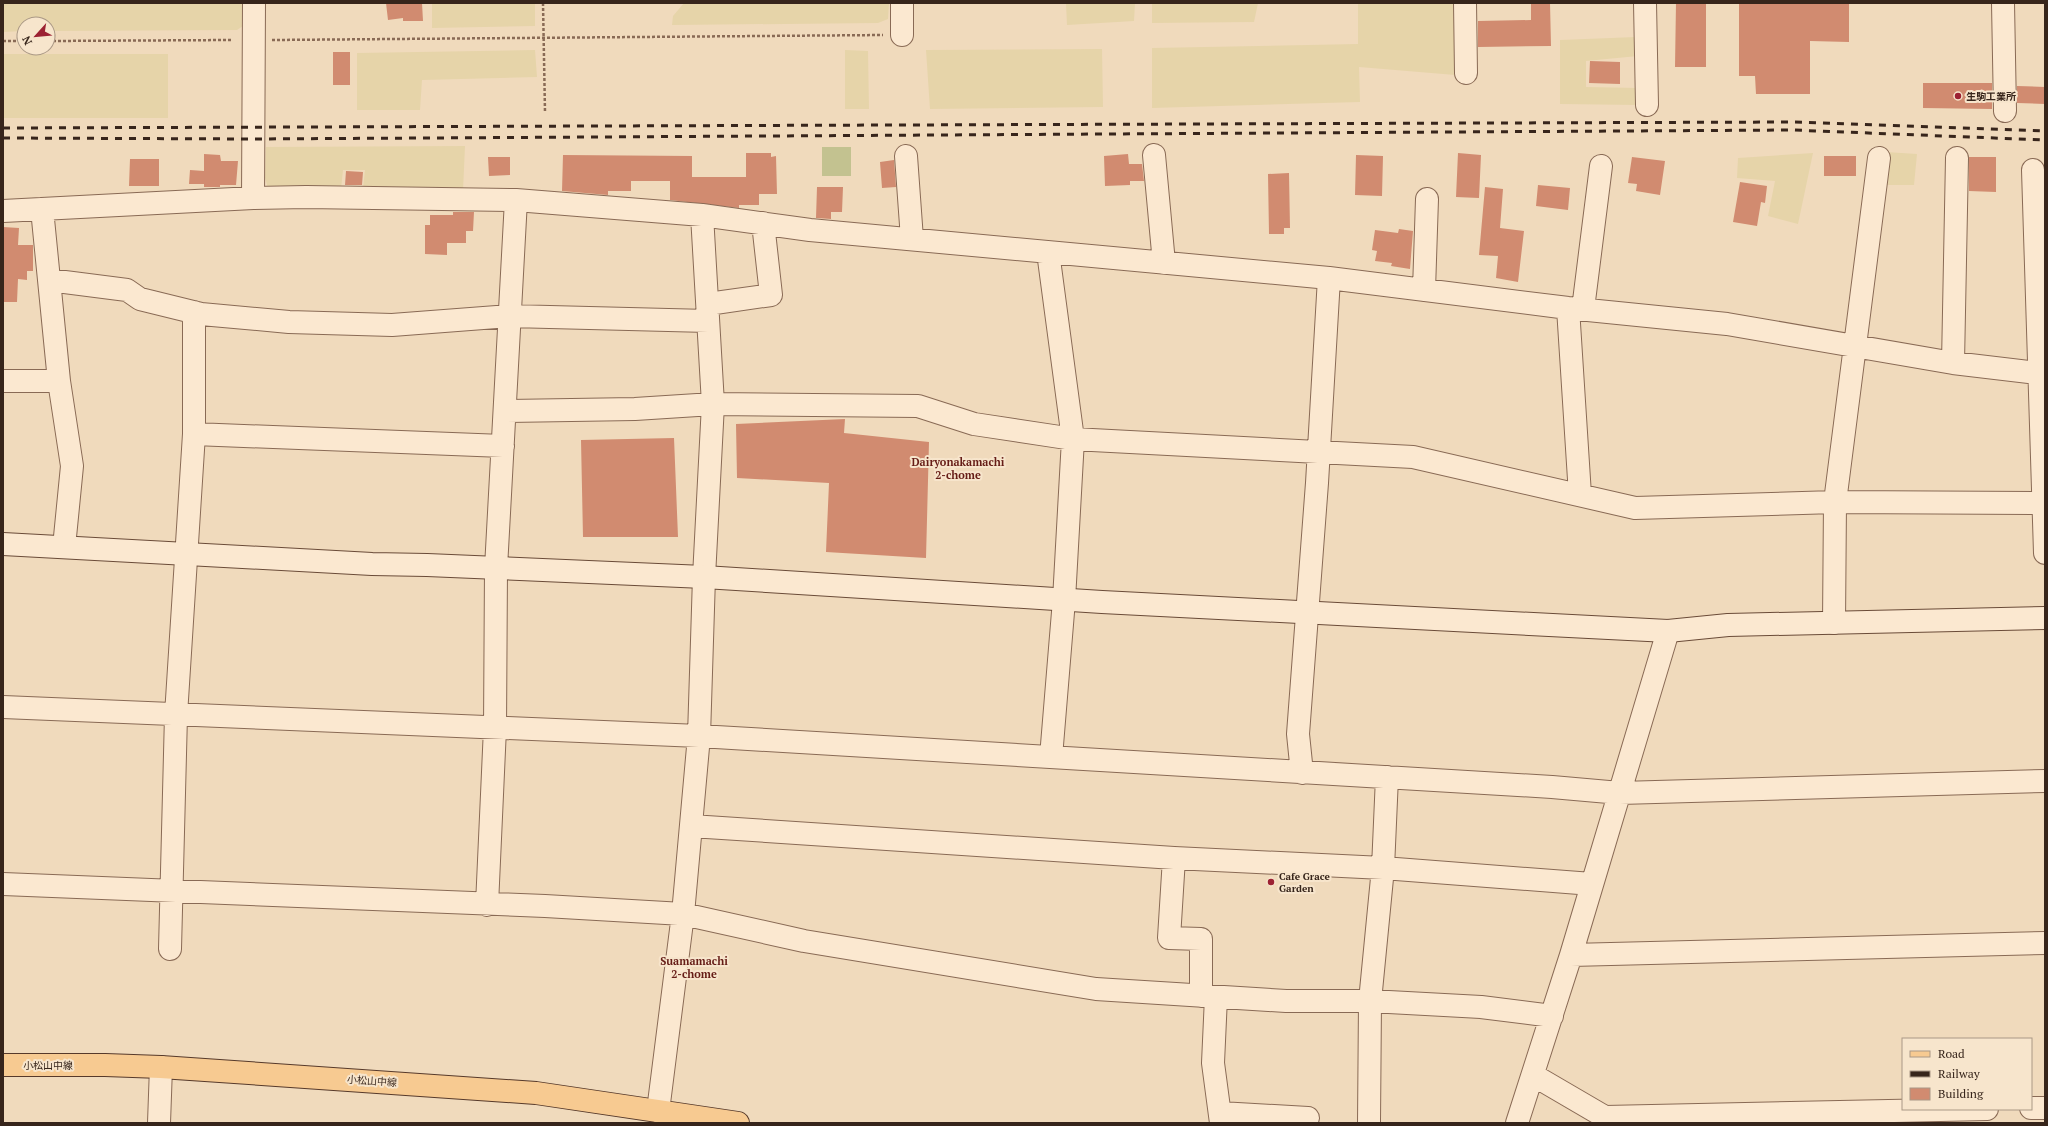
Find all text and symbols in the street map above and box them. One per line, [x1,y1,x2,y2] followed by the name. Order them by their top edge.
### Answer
[16,16,56,56] north arrow
[19,33,35,47] text: N
[1966,90,2016,103] place label: 生駒工業所
[1953,91,1963,101] marker: 生駒工業所
[912,455,1005,482] district label: Dairyonakamachi 2-chome
[1279,870,1330,895] place label: Cafe Grace Garden
[1266,877,1276,887] marker: Cafe Grace Garden
[660,954,728,981] district label: Suamamachi 2-chome
[1902,1038,2032,1110] legend
[1938,1046,1965,1061] text: Road
[23,1059,73,1072] street label: 小松山中線
[1938,1066,1981,1081] text: Railway
[347,1073,397,1089] street label: 小松山中線
[1938,1086,1984,1101] text: Building

